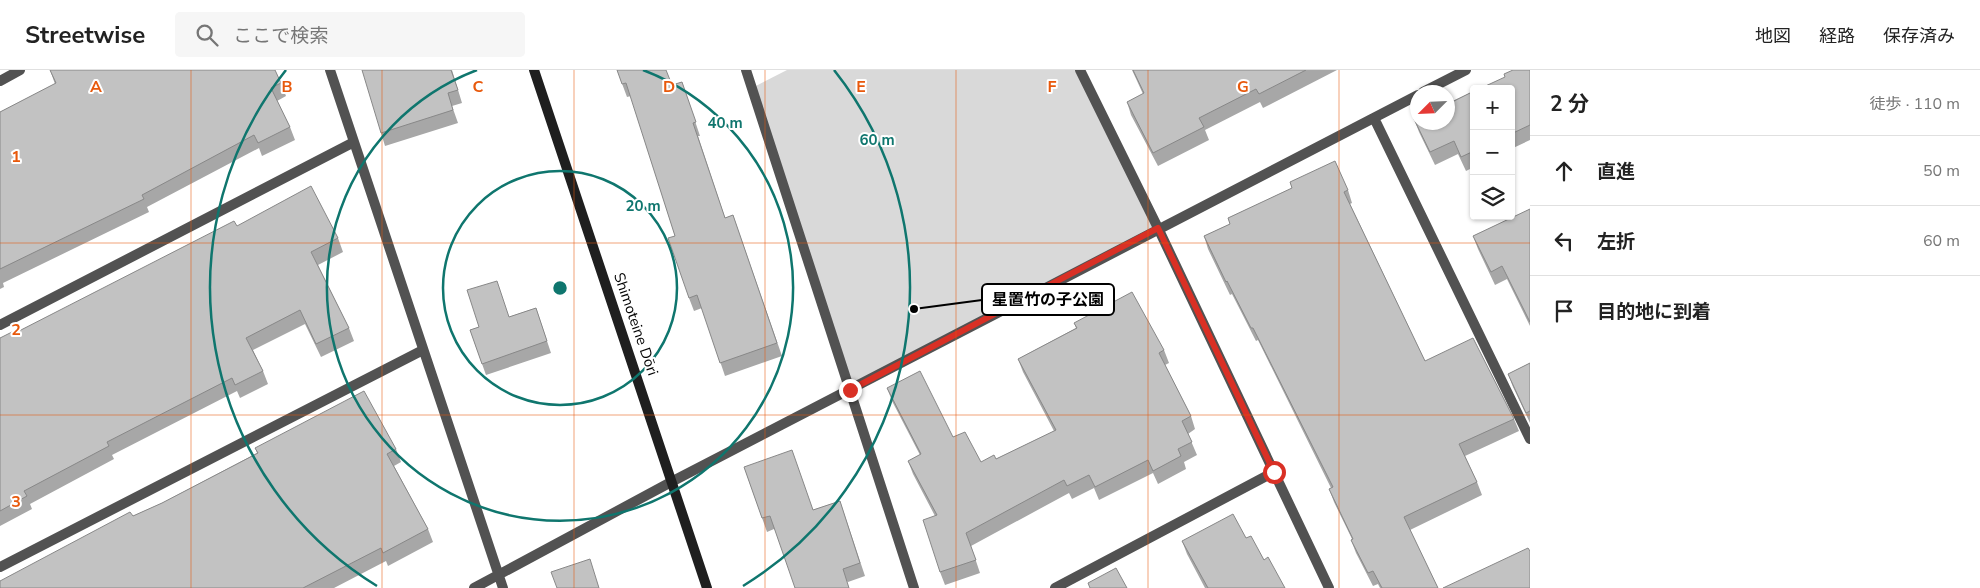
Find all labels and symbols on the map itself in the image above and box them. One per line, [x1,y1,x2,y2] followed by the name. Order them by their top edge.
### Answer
[90,76,102,98] text: A
[281,76,293,98] text: B
[473,76,484,98] text: C
[663,76,675,98] text: D
[856,76,866,98] text: E
[1048,76,1057,98] text: F
[1237,76,1249,98] text: G
[1410,85,1455,130] north arrow
[707,113,743,133] text: 40 m
[859,130,895,150] text: 60 m
[11,146,21,168] text: 1
[625,196,661,216] text: 20 m
[609,270,663,378] street label: Shimoteine Dōri
[551,279,569,297] centre of rings
[982,284,1114,315] callout: 星置竹の子公園
[992,289,1104,311] text: 星置竹の子公園
[11,319,21,341] text: 2
[839,379,862,402] route end
[1263,461,1286,484] route start
[11,491,21,513] text: 3

